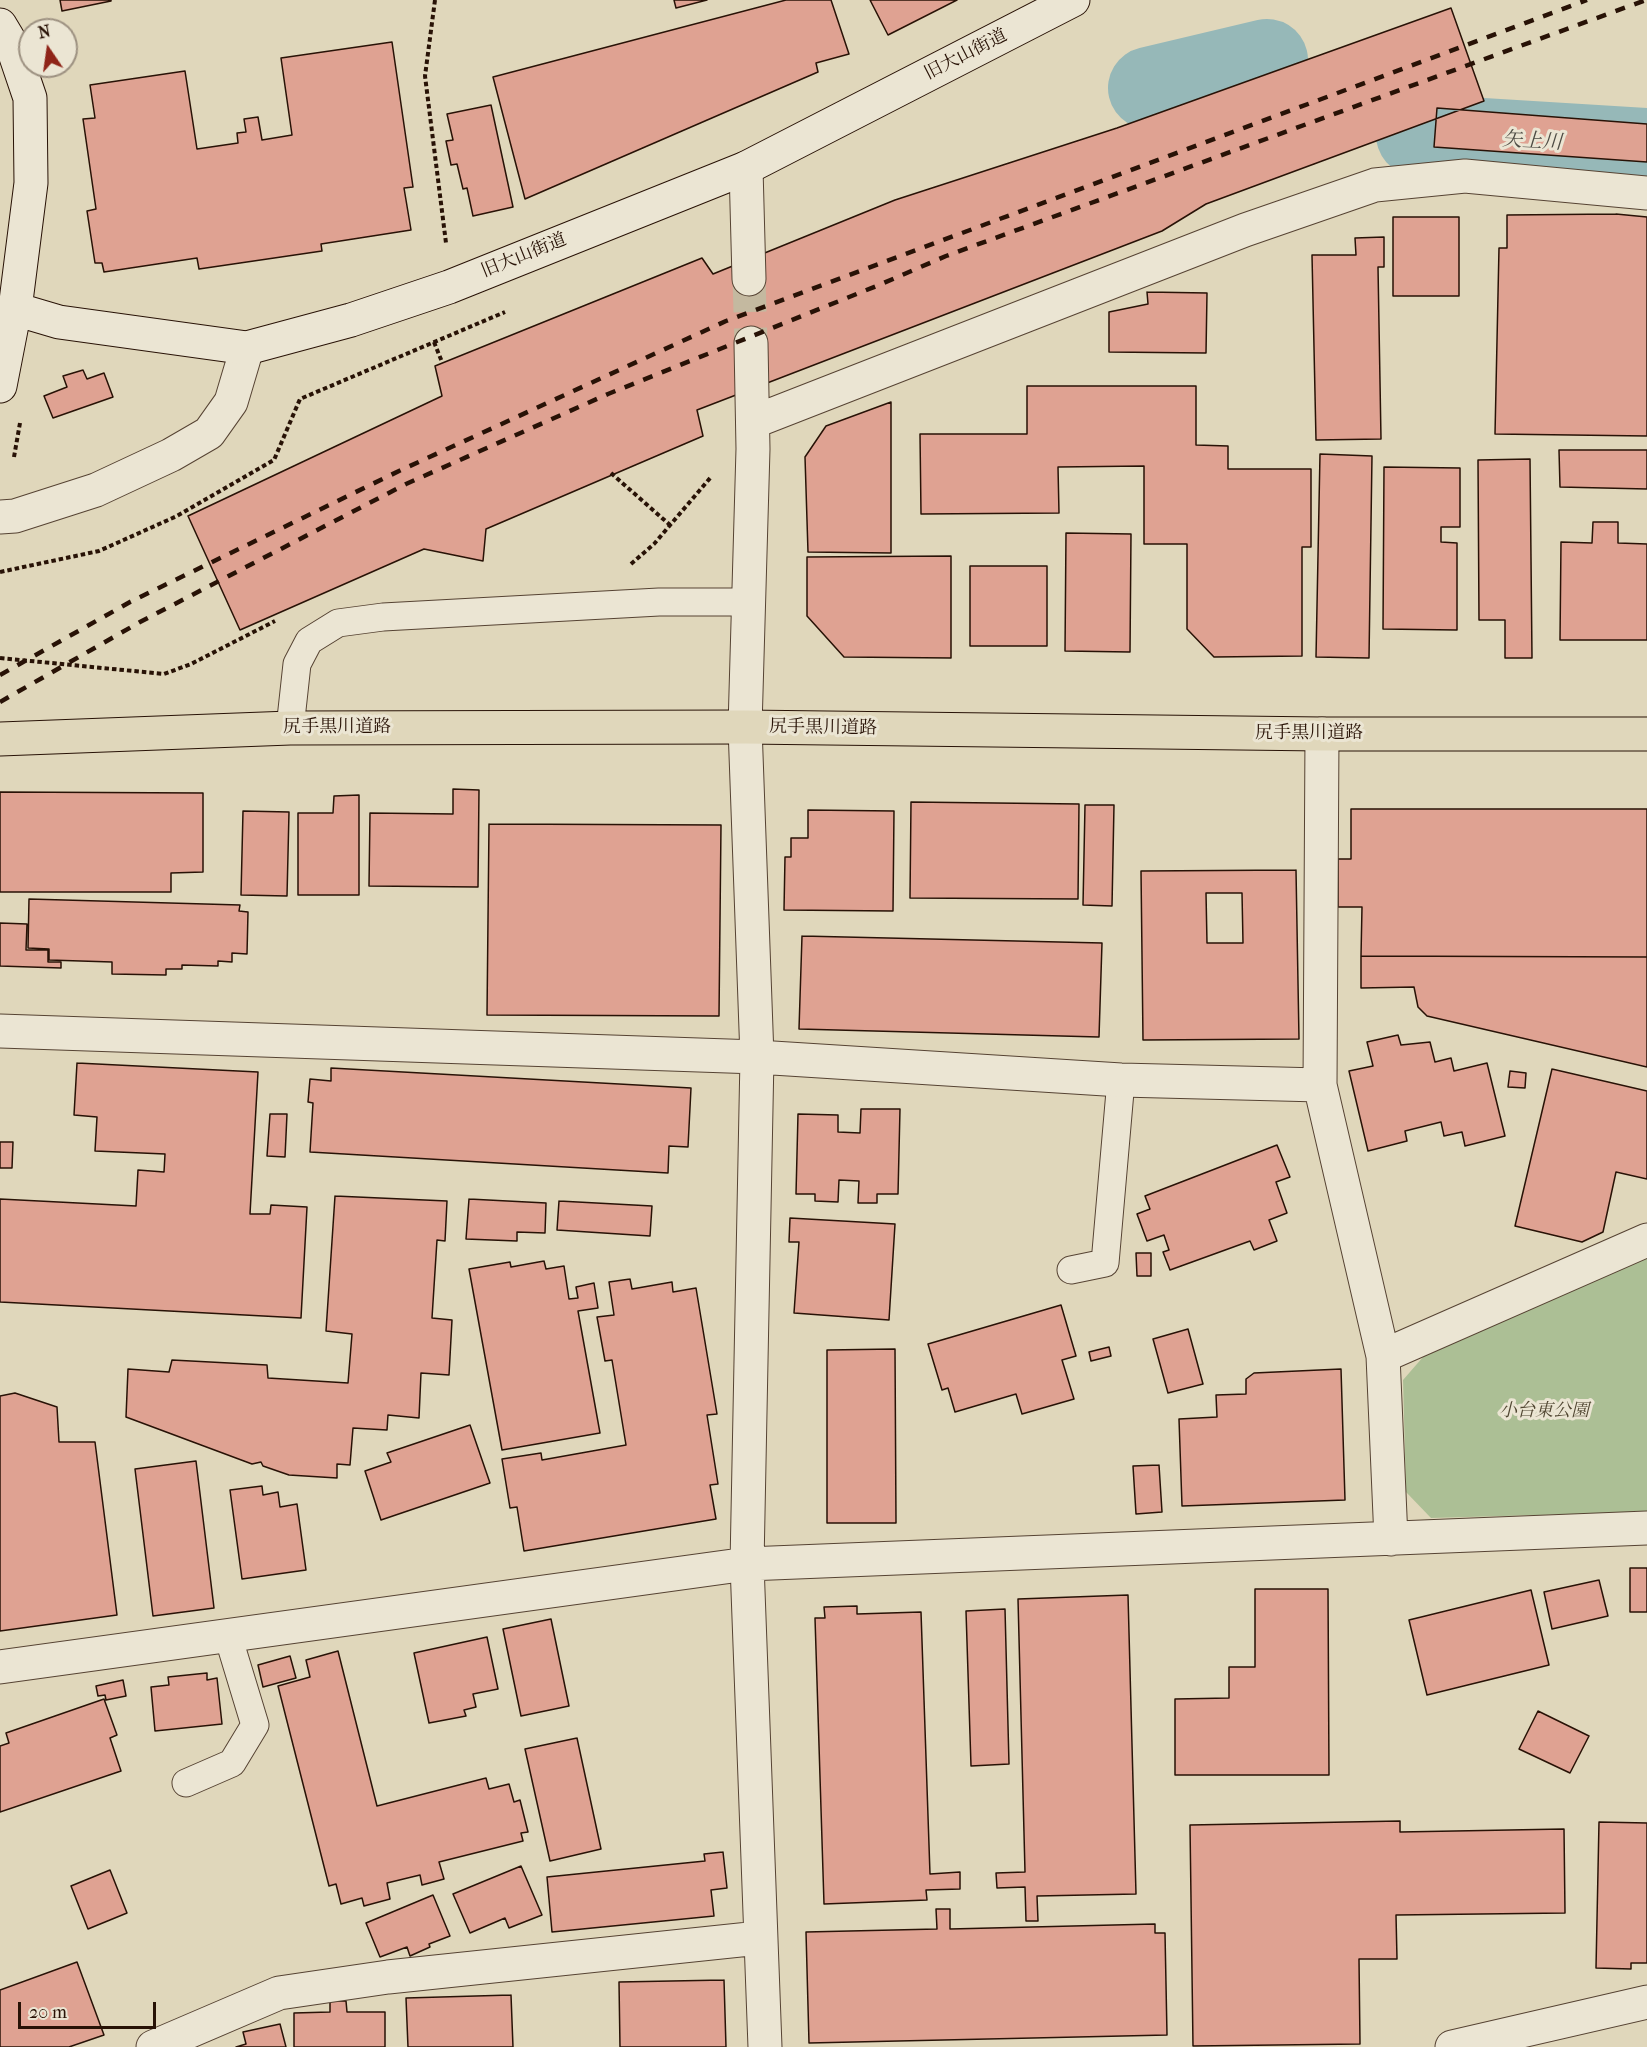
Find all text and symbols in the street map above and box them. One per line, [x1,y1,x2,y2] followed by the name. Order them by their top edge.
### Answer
[18,18,78,78] north arrow
[36,21,52,43] text: N
[921,25,1011,85] street label: 旧大山街道
[1501,128,1563,156] water label: 矢上川
[478,229,570,283] street label: 旧大山街道
[769,716,877,740] street label: 尻手黒川道路
[283,717,391,739] street label: 尻手黒川道路
[1255,723,1363,745] street label: 尻手黒川道路
[1499,1401,1589,1423] park label: 小台東公園
[21,1990,159,2028] scale bar
[29,2002,67,2023] text: 20 m

